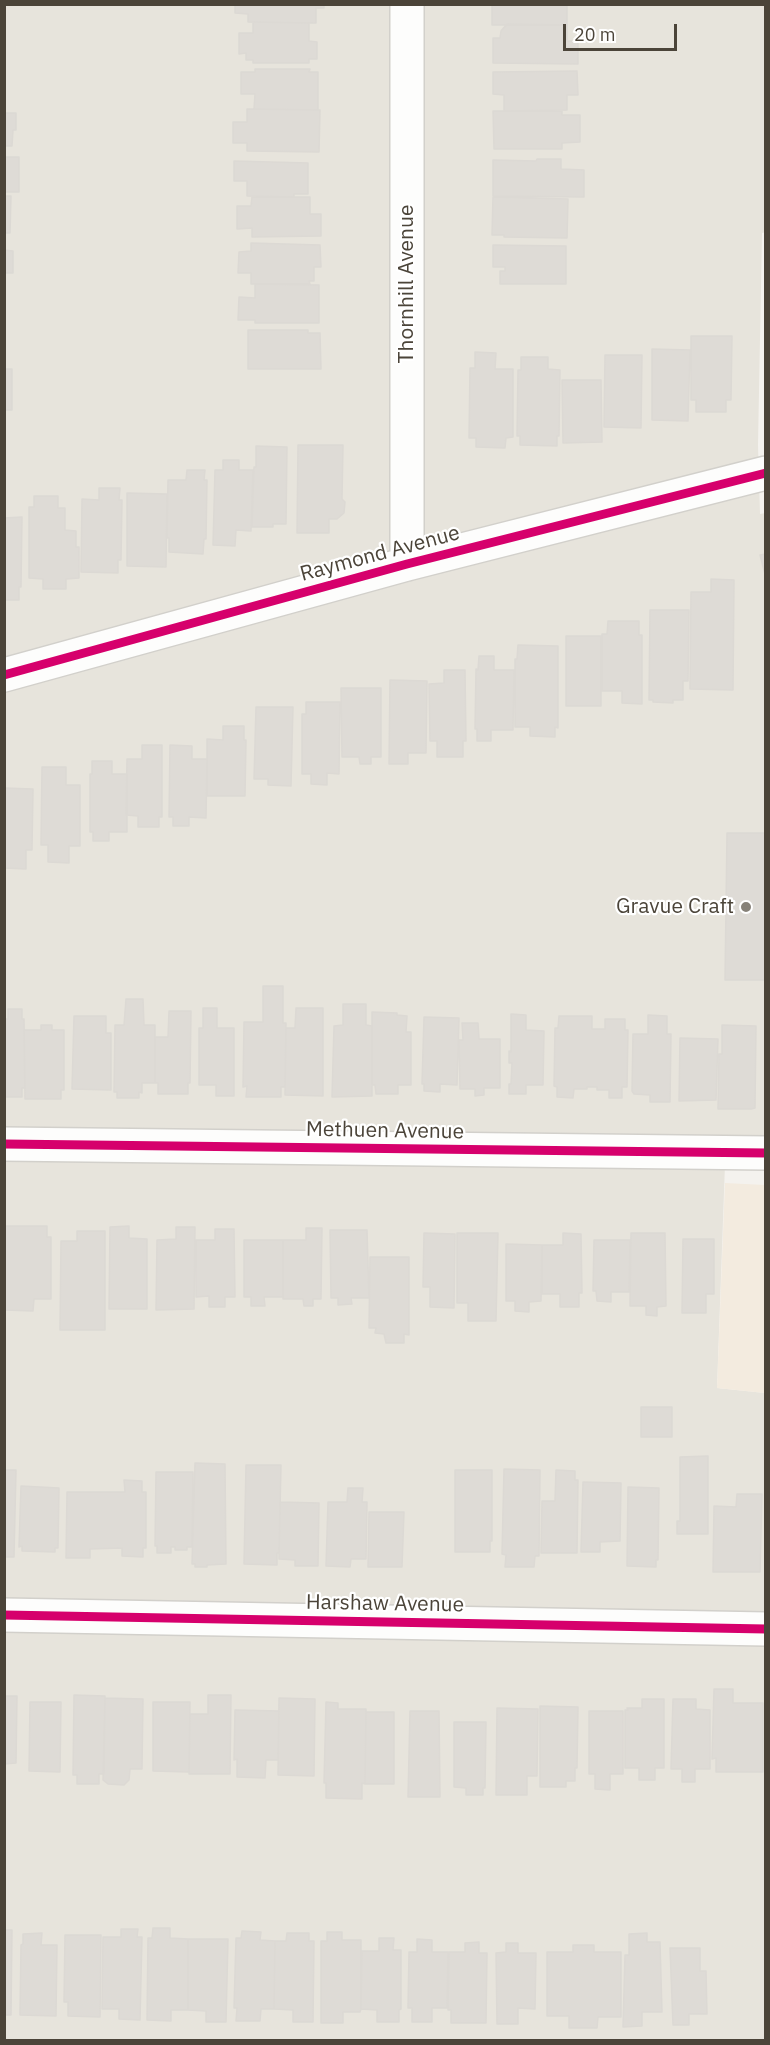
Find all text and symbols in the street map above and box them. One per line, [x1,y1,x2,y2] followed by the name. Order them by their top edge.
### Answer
[566,12,680,50] scale bar
[574,23,616,46] text: 20 m
[394,205,420,363] street label: Thornhill Avenue
[297,521,463,587] street label: Raymond Avenue
[616,894,734,920] place label: Gravue Craft
[739,900,753,914] marker: Gravue Craft
[306,1117,464,1145] street label: Methuen Avenue
[306,1590,464,1618] street label: Harshaw Avenue

